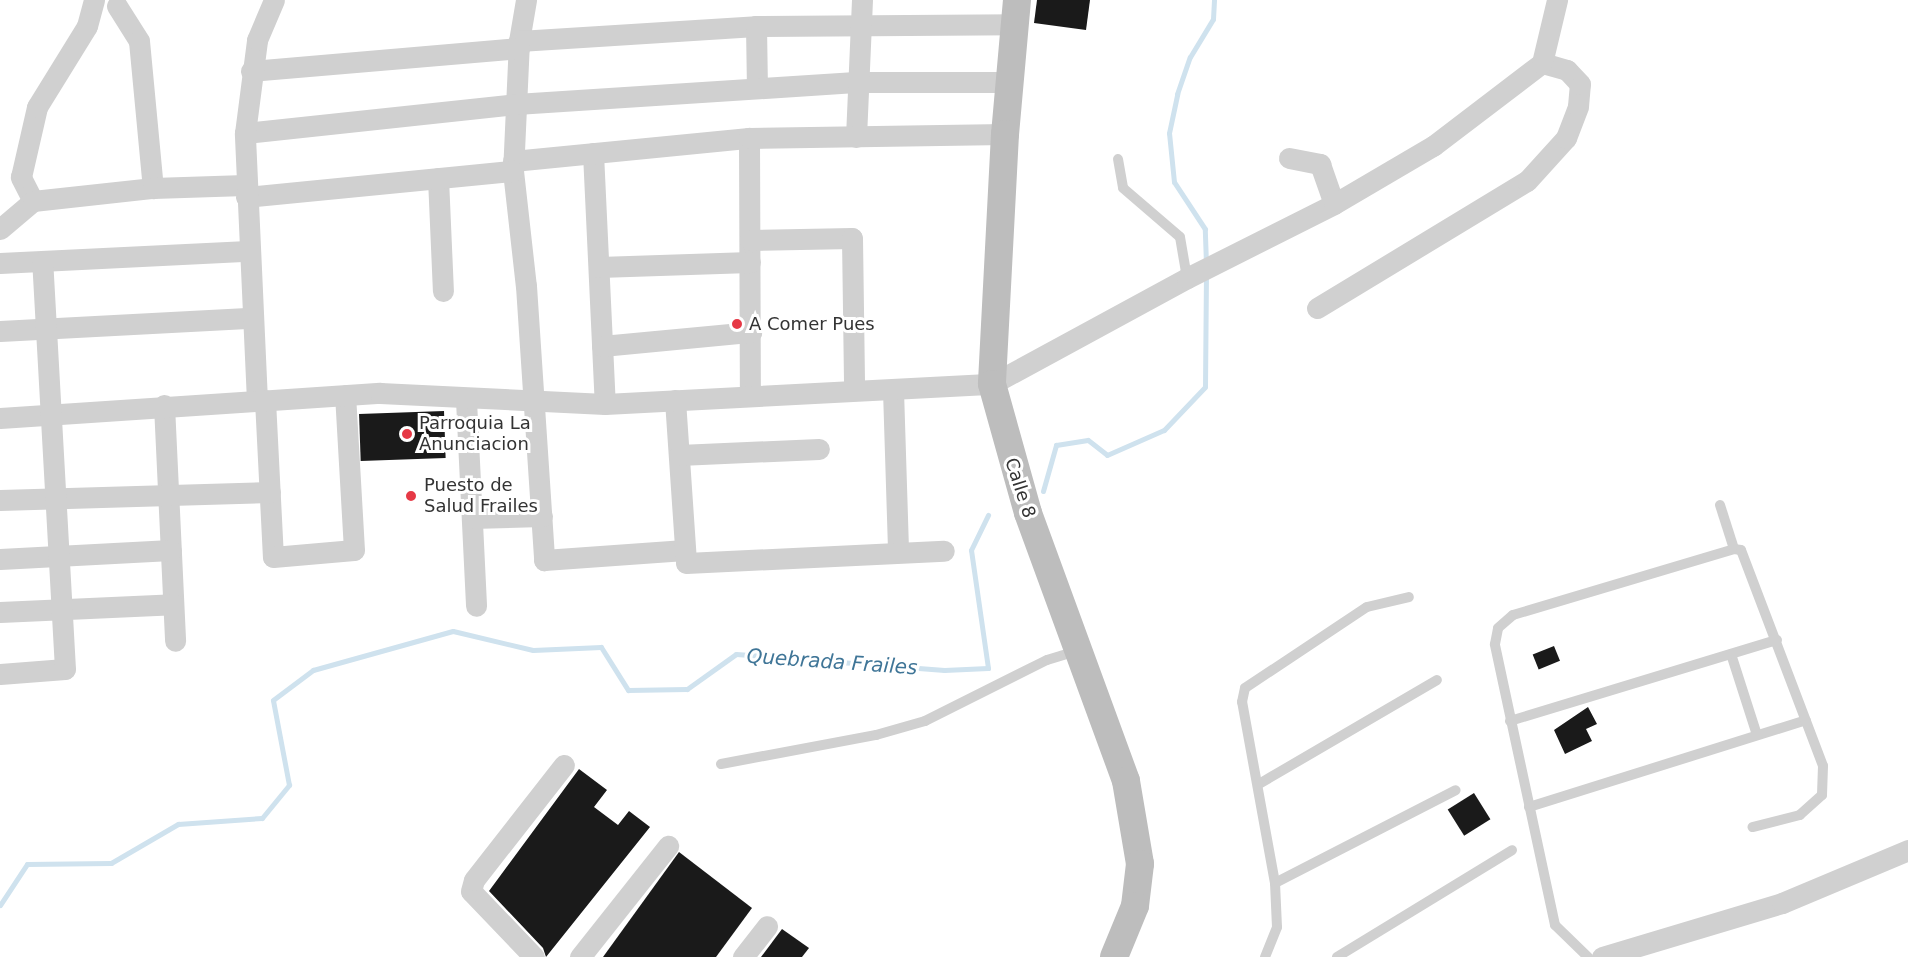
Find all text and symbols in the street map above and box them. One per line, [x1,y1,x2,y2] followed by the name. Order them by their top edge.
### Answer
[749,313,875,335] place label: A Comer Pues
[730,317,744,331] marker: A Comer Pues
[419,413,531,456] place label: Parroquia La Anunciacion
[400,427,414,441] marker: Parroquia La Anunciacion
[1000,455,1040,521] street label: Calle 8
[424,475,538,518] place label: Puesto de Salud Frailes
[402,487,420,505] marker: Puesto de Salud Frailes
[746,644,918,680] water label: Quebrada Frailes

